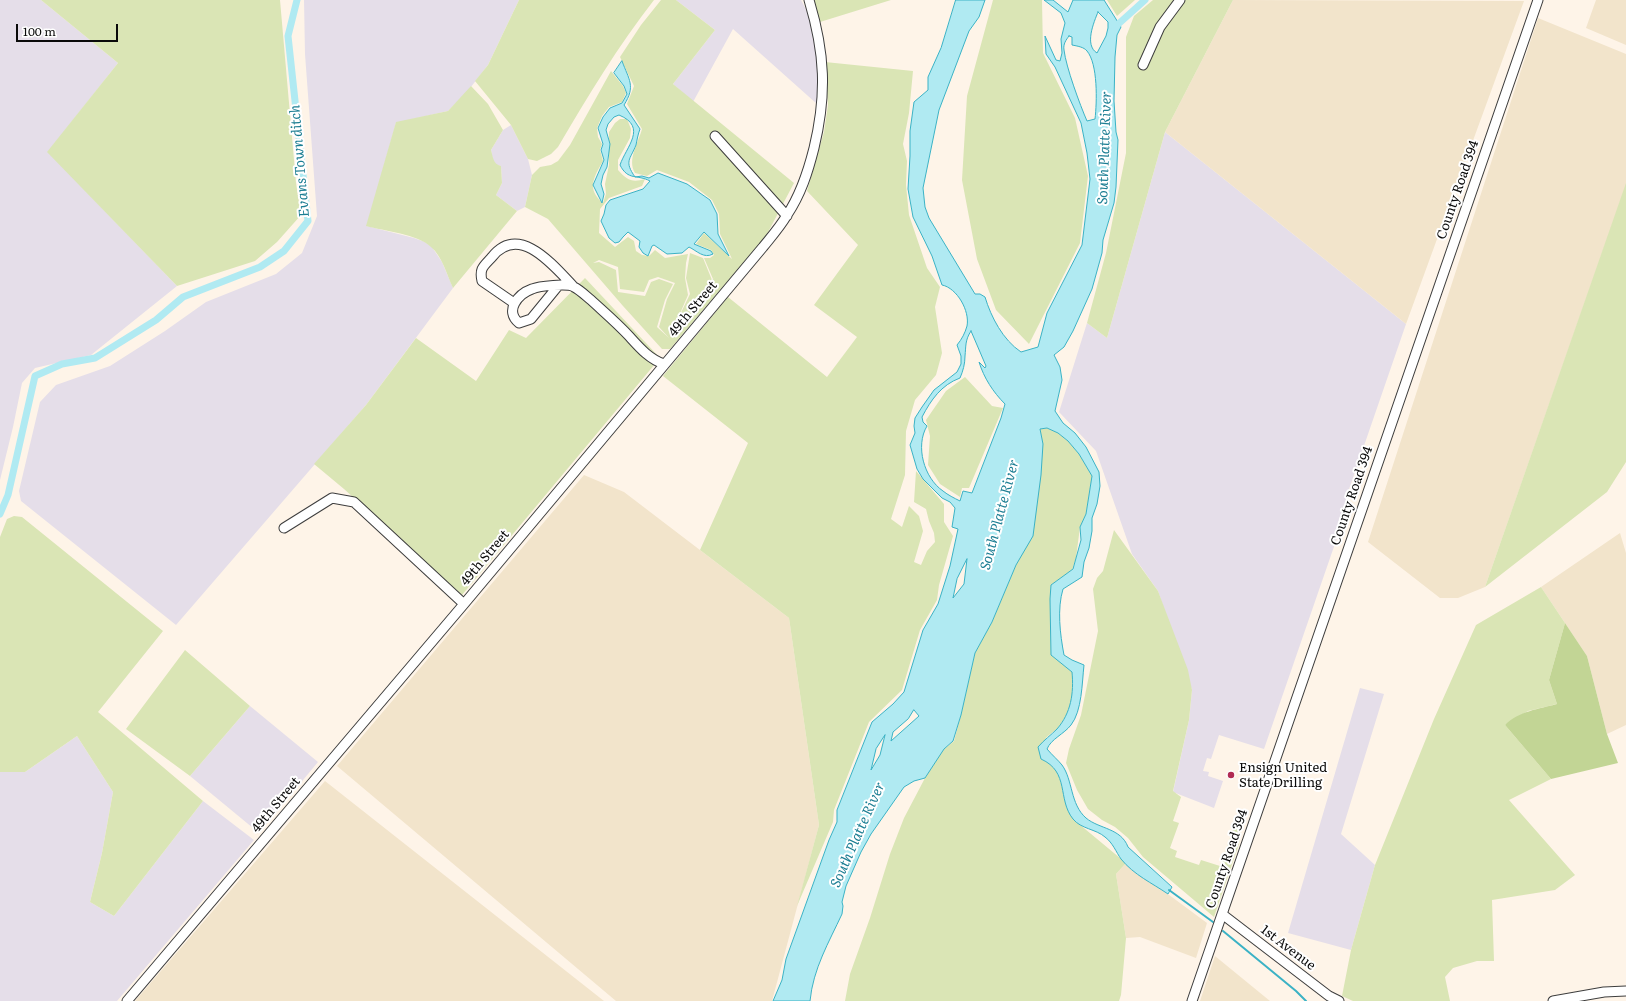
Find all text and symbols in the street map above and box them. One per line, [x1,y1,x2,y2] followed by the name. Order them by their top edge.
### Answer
[18,16,120,42] scale bar
[23,22,56,40] text: 100 m
[1095,91,1115,205] water label: South Platte River
[287,104,313,218] water label: Evans Town ditch
[1434,139,1482,241] street label: County Road 394
[665,278,721,340] street label: 49th Street
[1328,445,1376,547] street label: County Road 394
[977,458,1023,572] water label: South Platte River
[457,527,513,589] street label: 49th Street
[1239,760,1327,791] place label: Ensign United State Drilling
[1226,770,1236,780] marker: Ensign United State Drilling
[248,774,304,836] street label: 49th Street
[827,780,889,890] water label: South Platte River
[1203,808,1251,910] street label: County Road 394
[1258,922,1318,974] street label: 1st Avenue

